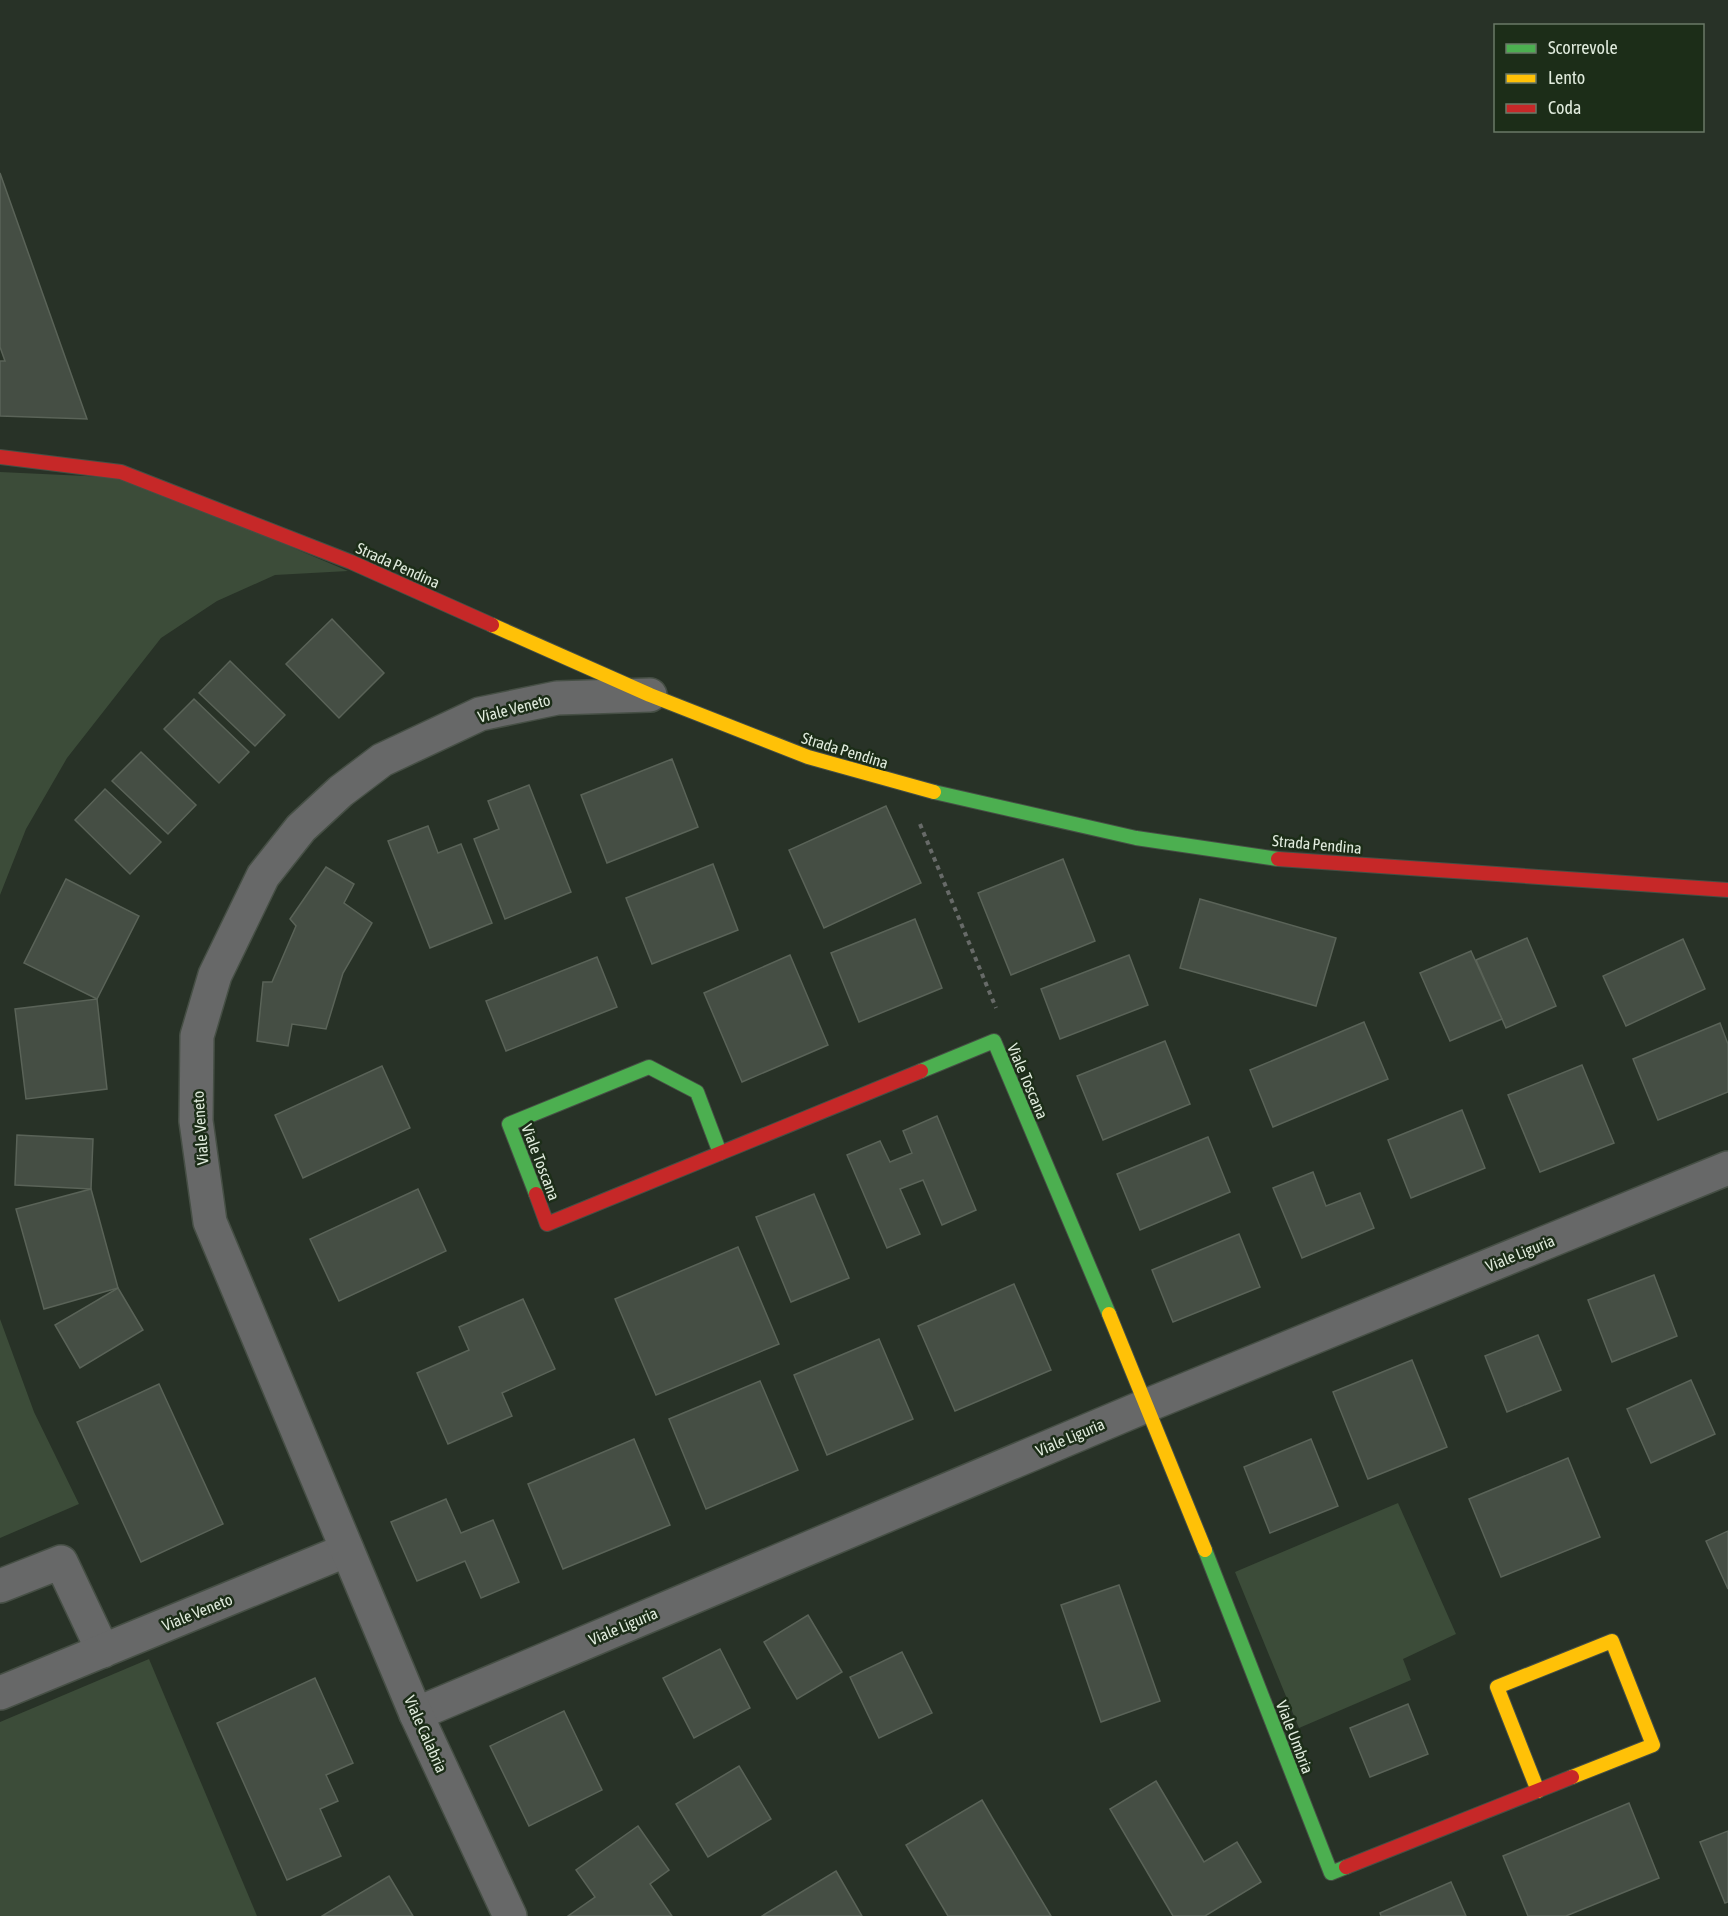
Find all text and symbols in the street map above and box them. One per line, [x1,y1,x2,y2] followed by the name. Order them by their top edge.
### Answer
[1494,24,1704,132] legend
[1548,37,1618,58] text: Scorrevole
[1548,67,1585,88] text: Lento
[1548,97,1581,118] text: Coda
[353,539,443,591] street label: Strada Pendina
[476,690,552,726] street label: Viale Veneto
[800,728,890,772] street label: Strada Pendina
[1272,831,1362,857] street label: Strada Pendina
[1004,1041,1052,1121] street label: Viale Toscana
[188,1090,212,1166] street label: Viale Veneto
[518,1121,564,1203] street label: Viale Toscana
[1483,1231,1558,1276] street label: Viale Liguria
[1033,1414,1107,1460] street label: Viale Liguria
[159,1590,235,1634] street label: Viale Veneto
[586,1603,660,1649] street label: Viale Liguria
[401,1693,451,1775] street label: Viale Calabria
[1273,1698,1317,1776] street label: Viale Umbria

